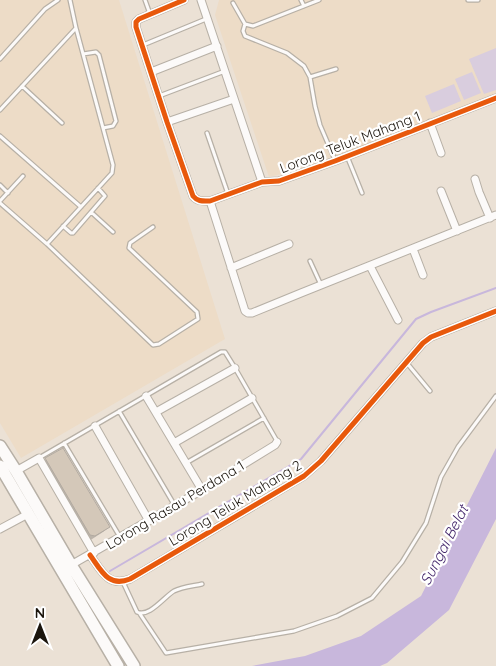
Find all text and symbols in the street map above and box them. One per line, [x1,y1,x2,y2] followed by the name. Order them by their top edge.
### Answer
[277,107,423,177] street label: Lorong Teluk Mahang 1
[102,456,248,554] street label: Lorong Rasau Perdana 1
[165,456,305,550] street label: Lorong Teluk Mahang 2
[416,500,473,588] water label: Sungai Belat
[15,601,65,651] north arrow
[35,604,45,622] text: N

